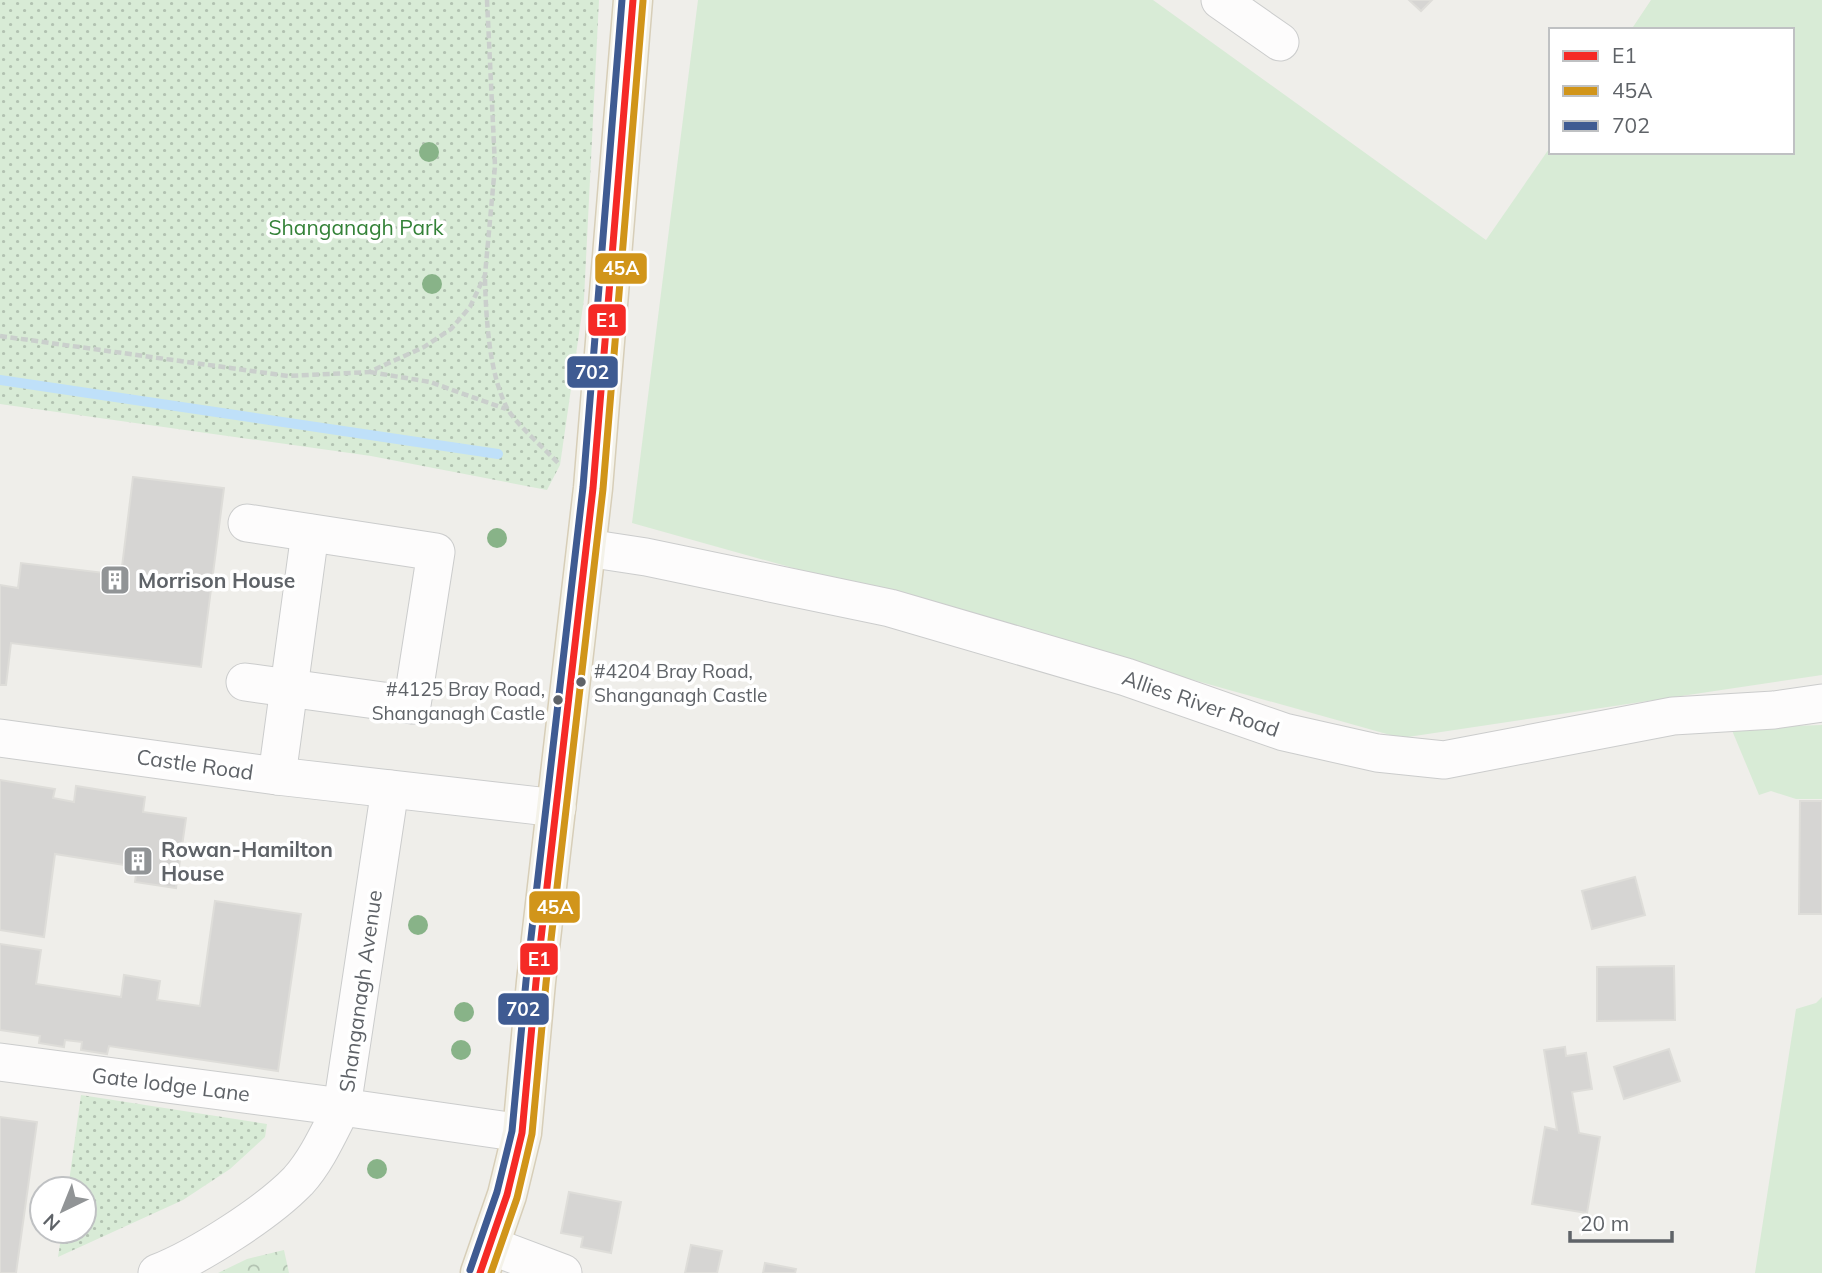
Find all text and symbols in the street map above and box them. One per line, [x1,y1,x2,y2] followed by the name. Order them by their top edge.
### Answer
[1549,28,1794,154] legend
[1612,42,1637,68] text: E1
[1612,77,1653,103] text: 45A
[1612,112,1650,138] text: 702
[268,214,444,240] park label: Shanganagh Park
[594,252,648,285] line badge: 45A
[602,256,640,280] text: 45A
[587,303,627,337] line badge: E1
[596,308,618,332] text: E1
[566,355,619,389] line badge: 702
[575,360,609,384] text: 702
[98,563,132,597] building icon: Morrison House
[138,567,295,593] place label: Morrison House
[594,659,767,707] place label: #4204 Bray Road, Shanganagh Castle
[1119,664,1283,742] street label: Allies River Road
[574,675,588,689] marker: #4204 Bray Road, Shanganagh Castle
[372,677,545,725] place label: #4125 Bray Road, Shanganagh Castle
[551,693,565,707] marker: #4125 Bray Road, Shanganagh Castle
[135,743,255,785] street label: Castle Road
[161,836,333,886] place label: Rowan-Hamilton House
[121,844,155,878] building icon: Rowan-Hamilton House
[333,888,387,1094] street label: Shanganagh Avenue
[528,890,581,924] line badge: 45A
[536,895,574,919] text: 45A
[519,942,559,976] line badge: E1
[528,947,550,971] text: E1
[497,992,550,1026] line badge: 702
[506,997,540,1021] text: 702
[90,1061,252,1107] street label: Gate lodge Lane
[28,1175,98,1245] north arrow
[1570,1200,1672,1244] scale bar
[38,1209,65,1236] text: N
[1580,1210,1629,1236] text: 20 m

